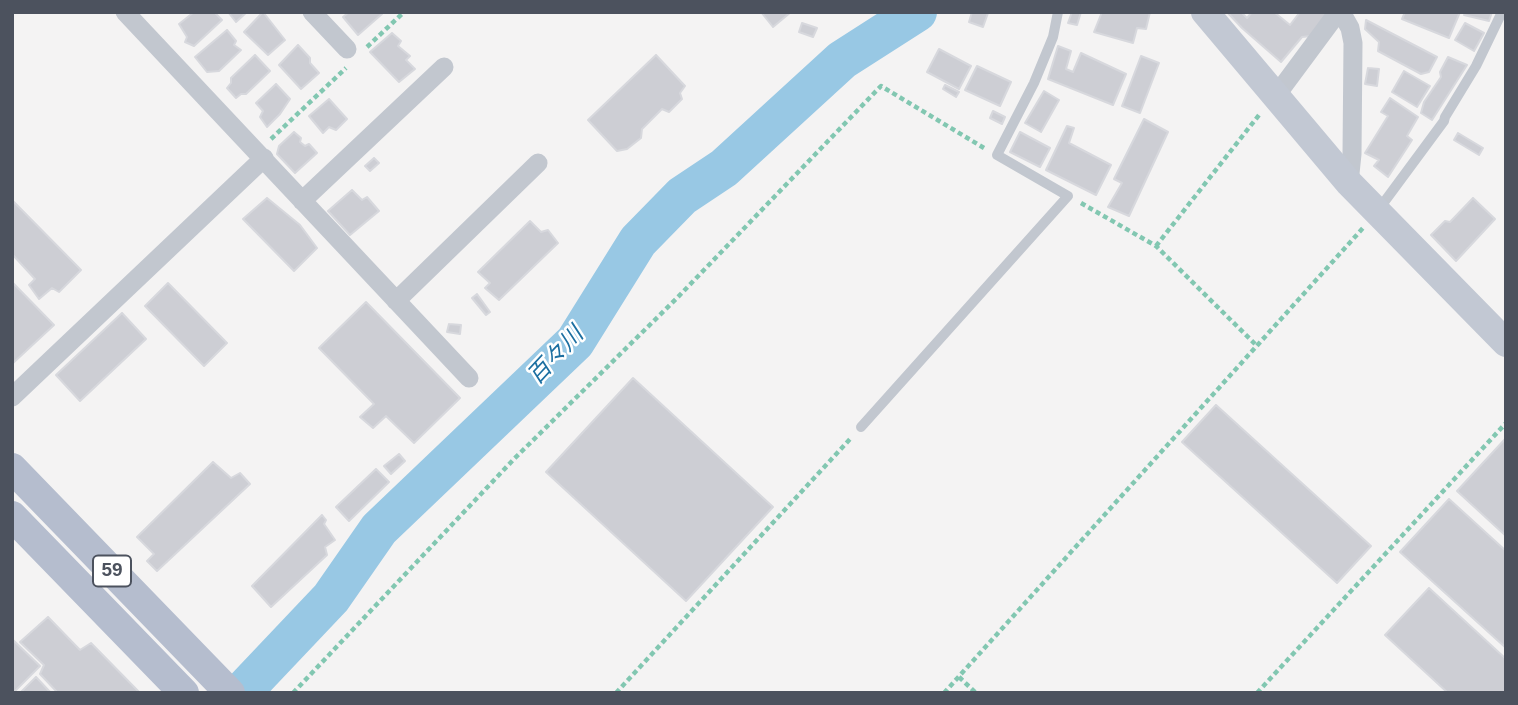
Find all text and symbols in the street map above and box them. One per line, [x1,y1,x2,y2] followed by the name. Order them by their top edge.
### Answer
[522,321,590,391] water label: 百々川
[93,556,131,586] road number: 59

